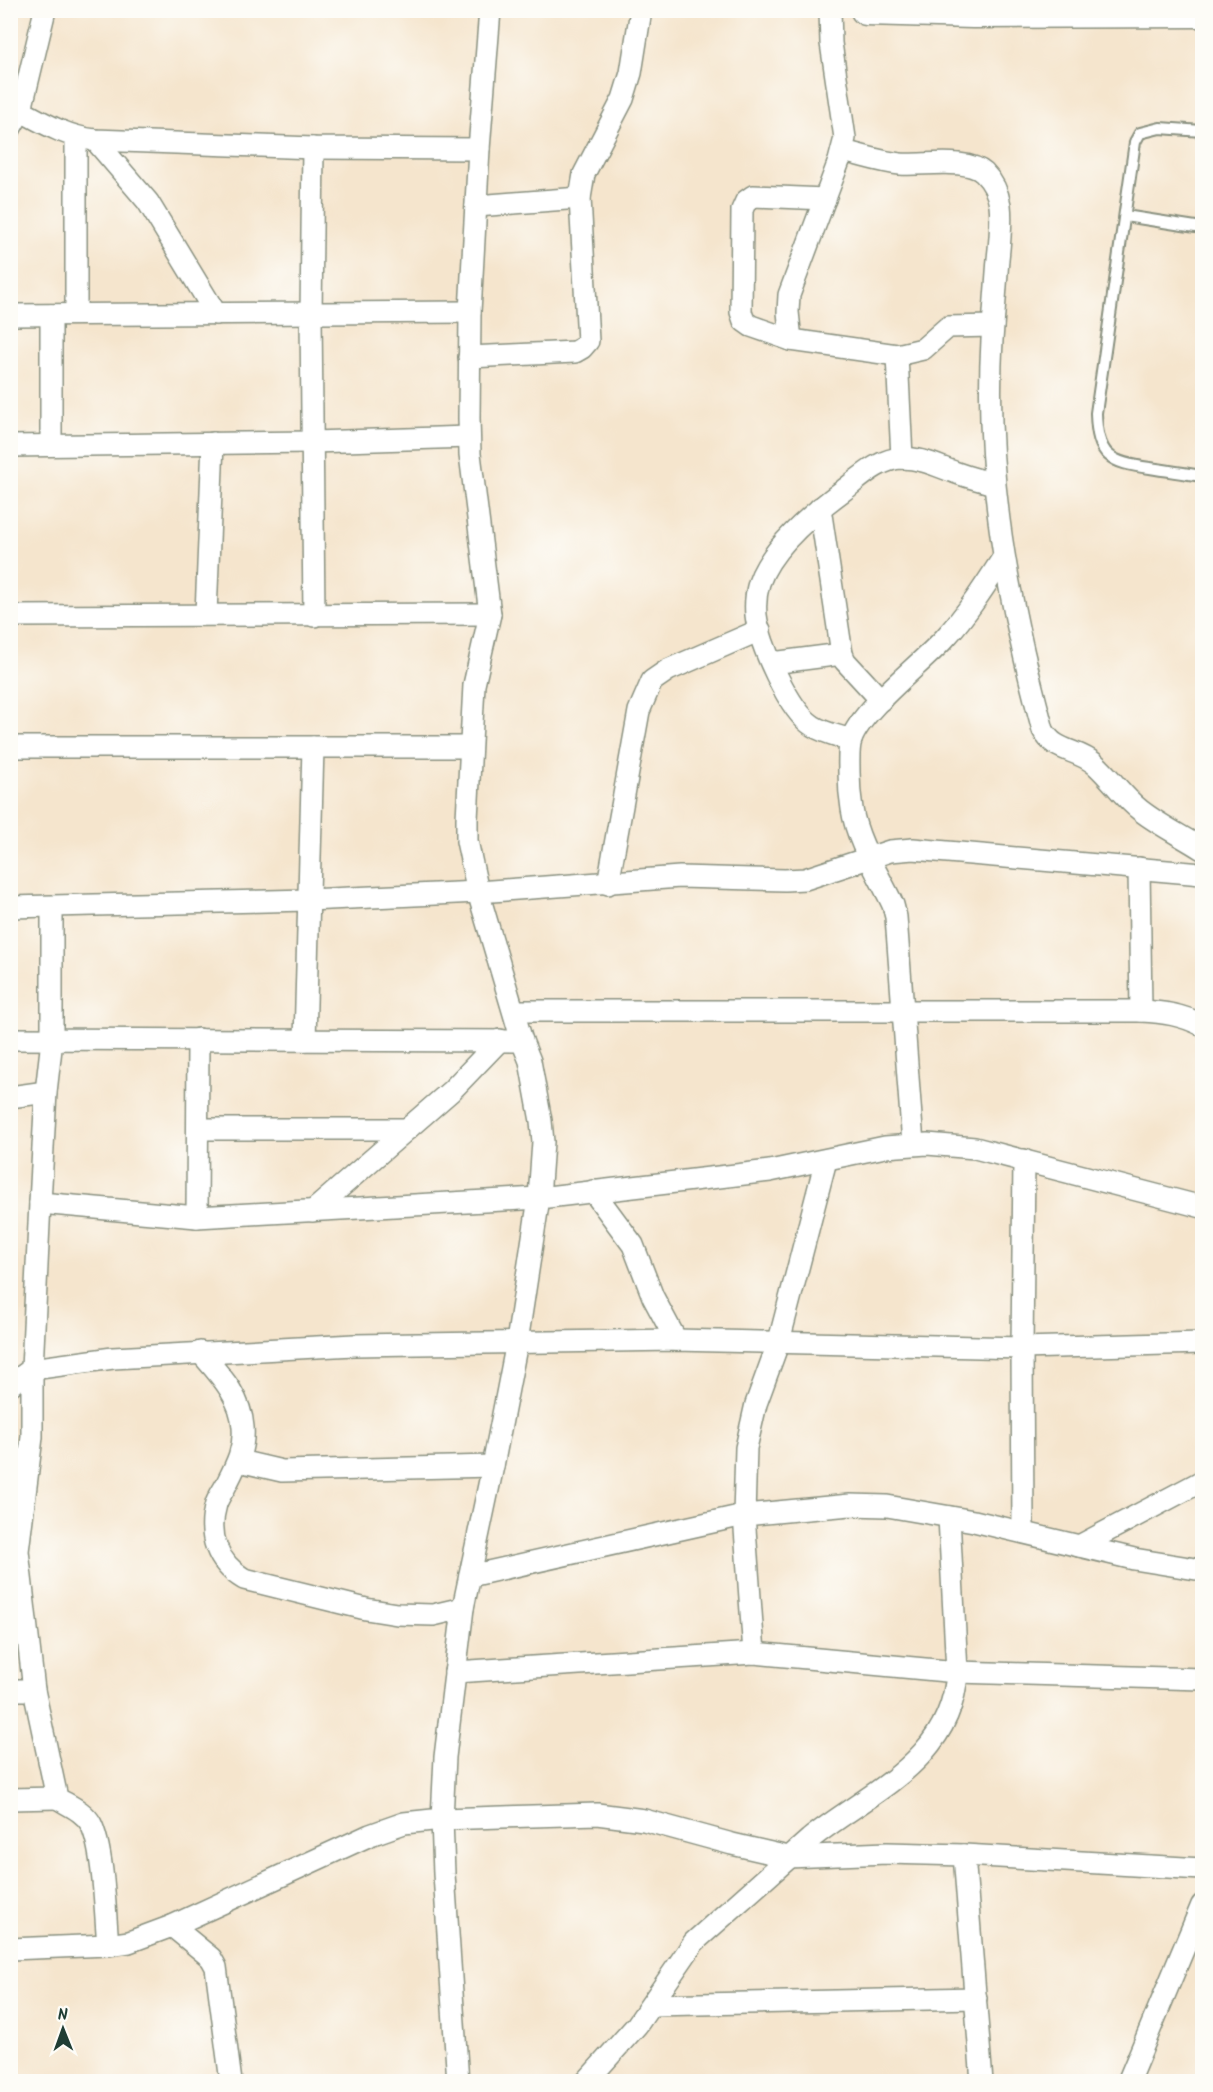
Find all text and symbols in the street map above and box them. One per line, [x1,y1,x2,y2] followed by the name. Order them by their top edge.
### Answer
[33,1999,93,2059] north arrow
[57,2003,68,2028] text: N

